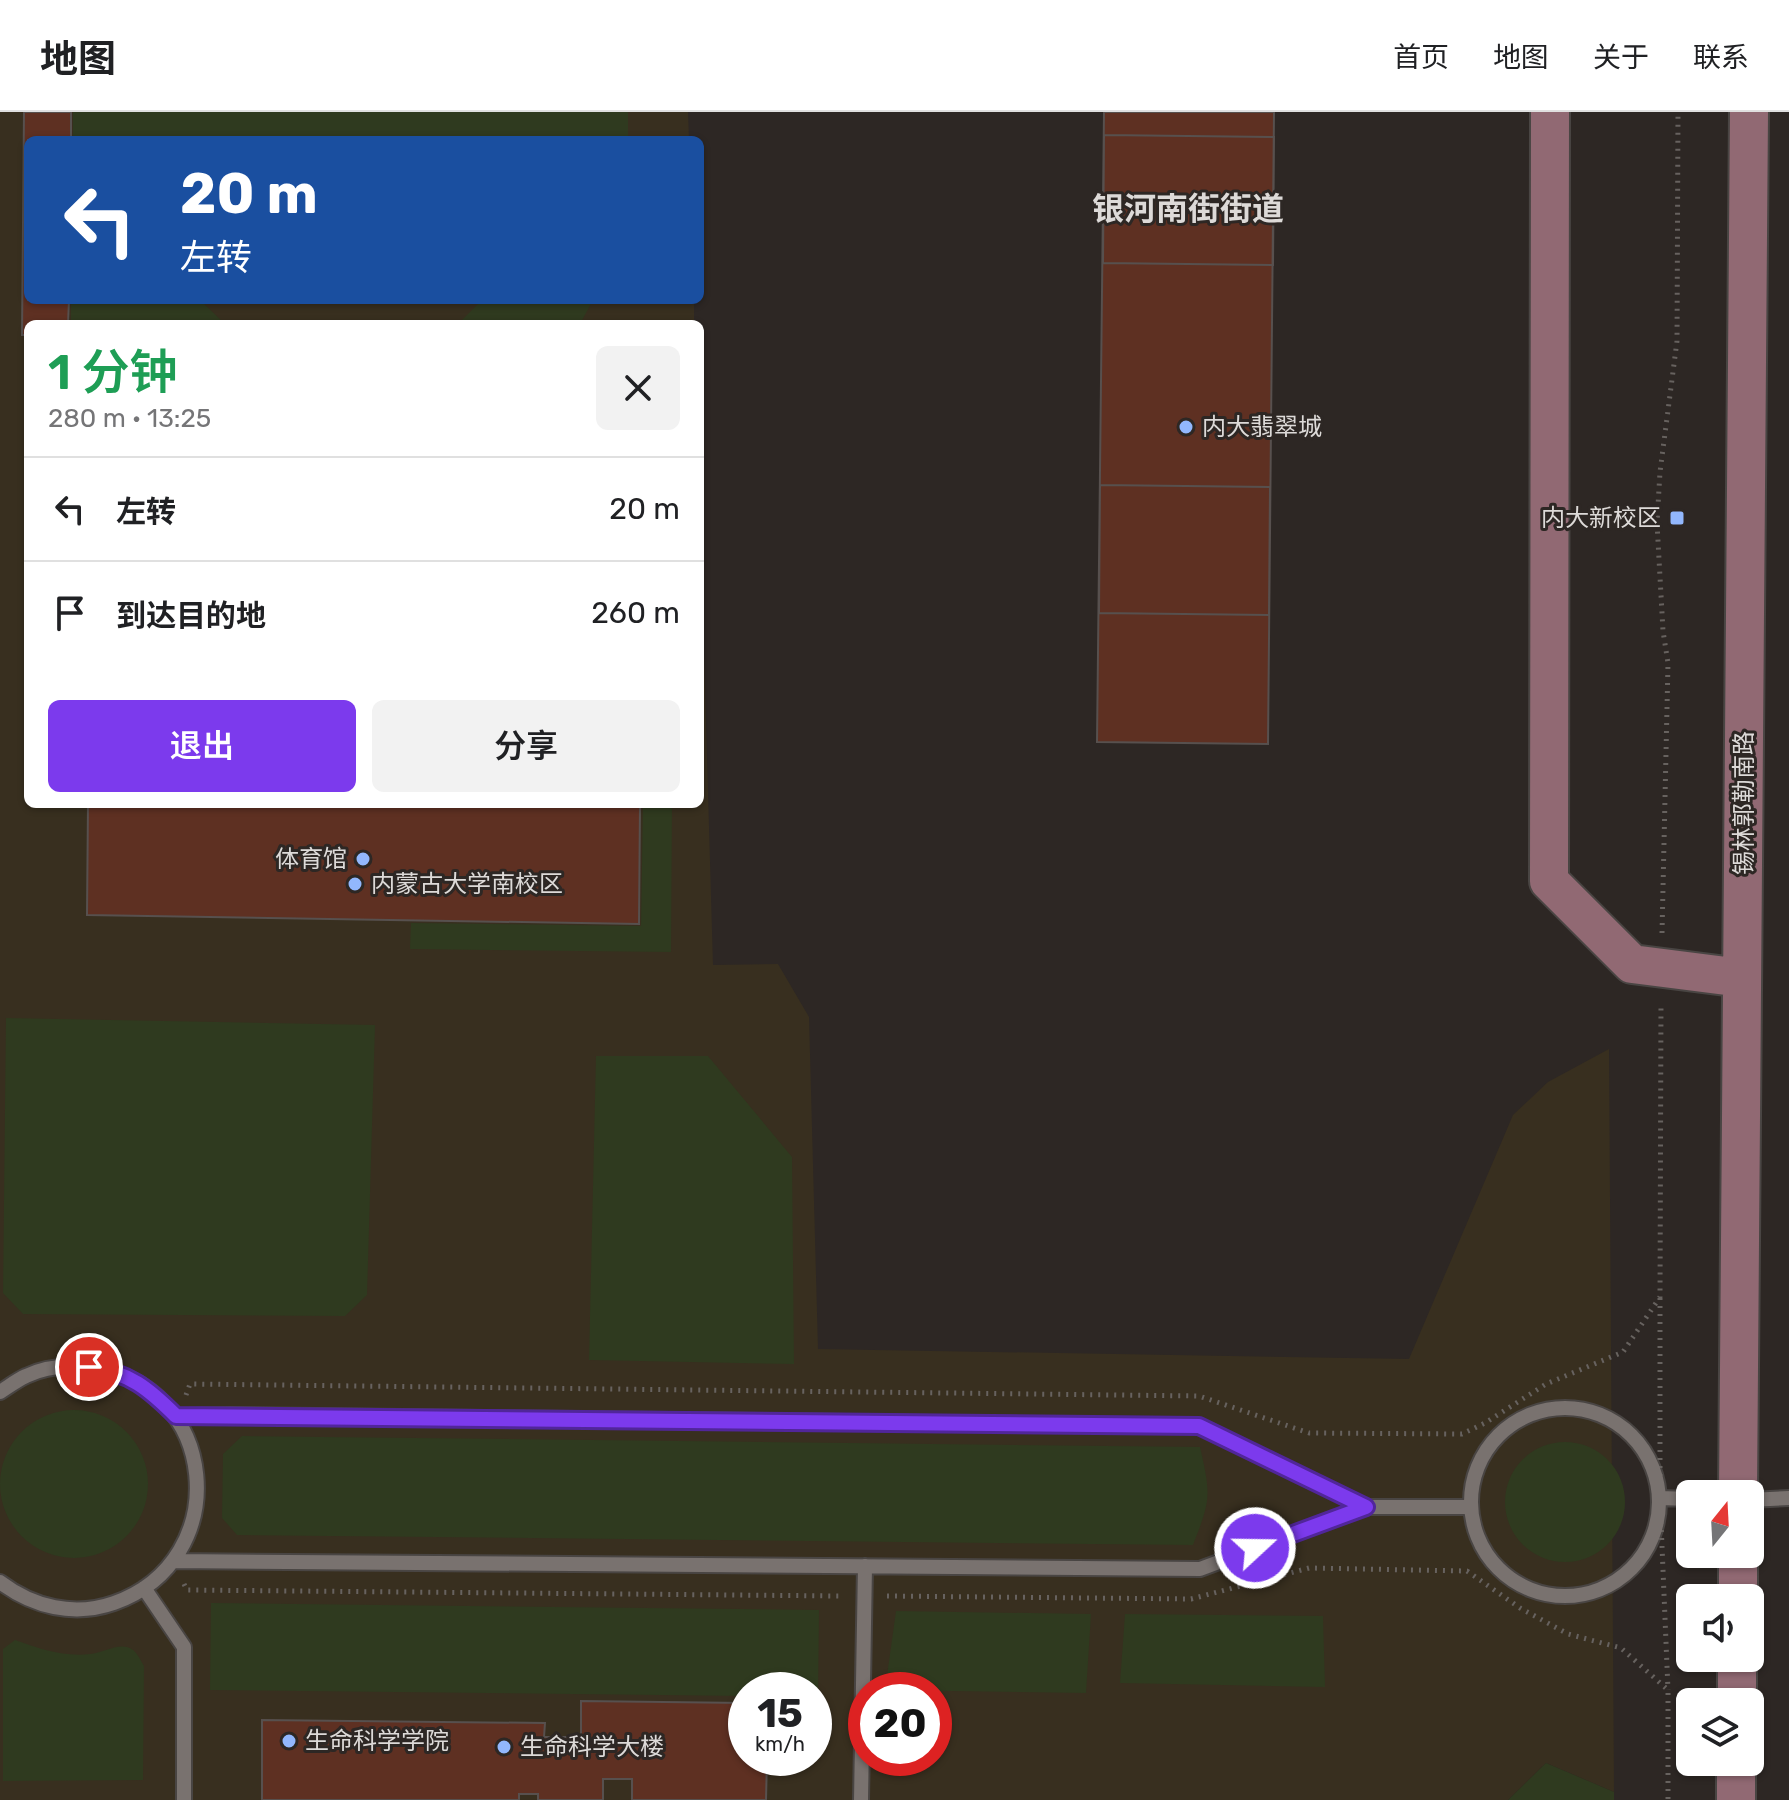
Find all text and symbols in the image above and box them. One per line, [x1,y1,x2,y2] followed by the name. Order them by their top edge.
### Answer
[40,36,116,82] text: 地图
[1393,41,1449,74] text: 首页
[1493,41,1549,74] text: 地图
[1593,41,1649,74] text: 关于
[1693,41,1749,74] text: 联系
[180,161,318,227] text: 20 m
[48,168,152,272] icon: left
[1092,190,1284,228] district label: 银河南街街道
[180,236,252,279] text: 左转
[48,344,178,401] text: 1 分钟
[596,346,680,430] button: close
[48,403,211,434] text: 280 m · 13:25
[1202,413,1322,441] place label: 内大翡翠城
[1177,418,1195,436] marker: 内大翡翠城
[48,487,92,531] icon: left
[609,491,680,527] text: 20 m
[116,494,176,530] text: 左转
[1541,504,1661,532] place label: 内大新校区
[1668,509,1686,527] marker: 内大新校区
[48,591,92,635] icon: arrive
[591,595,680,631] text: 260 m
[116,598,266,634] text: 到达目的地
[48,700,356,792] button: 退出
[372,700,680,792] button: 分享
[1730,731,1758,875] street label: 锡林郭勒南路
[275,845,347,873] place label: 体育馆
[354,850,372,868] marker: 体育馆
[371,870,563,898] place label: 内蒙古大学南校区
[346,875,364,893] marker: 内蒙古大学南校区
[55,1333,123,1401] pin
[67,1345,111,1389] icon: arrive
[1676,1480,1764,1568] north arrow
[1676,1480,1764,1776] map controls
[1213,1506,1297,1590] position arrow
[1676,1584,1764,1672] button: sound
[848,1672,952,1776] speed limit sign: 20
[1676,1688,1764,1776] button: layers
[757,1690,803,1737] text: 15
[305,1727,449,1755] place label: 生命科学学院
[280,1732,298,1750] marker: 生命科学学院
[755,1732,805,1756] text: km/h
[520,1733,664,1761] place label: 生命科学大楼
[495,1738,513,1756] marker: 生命科学大楼

